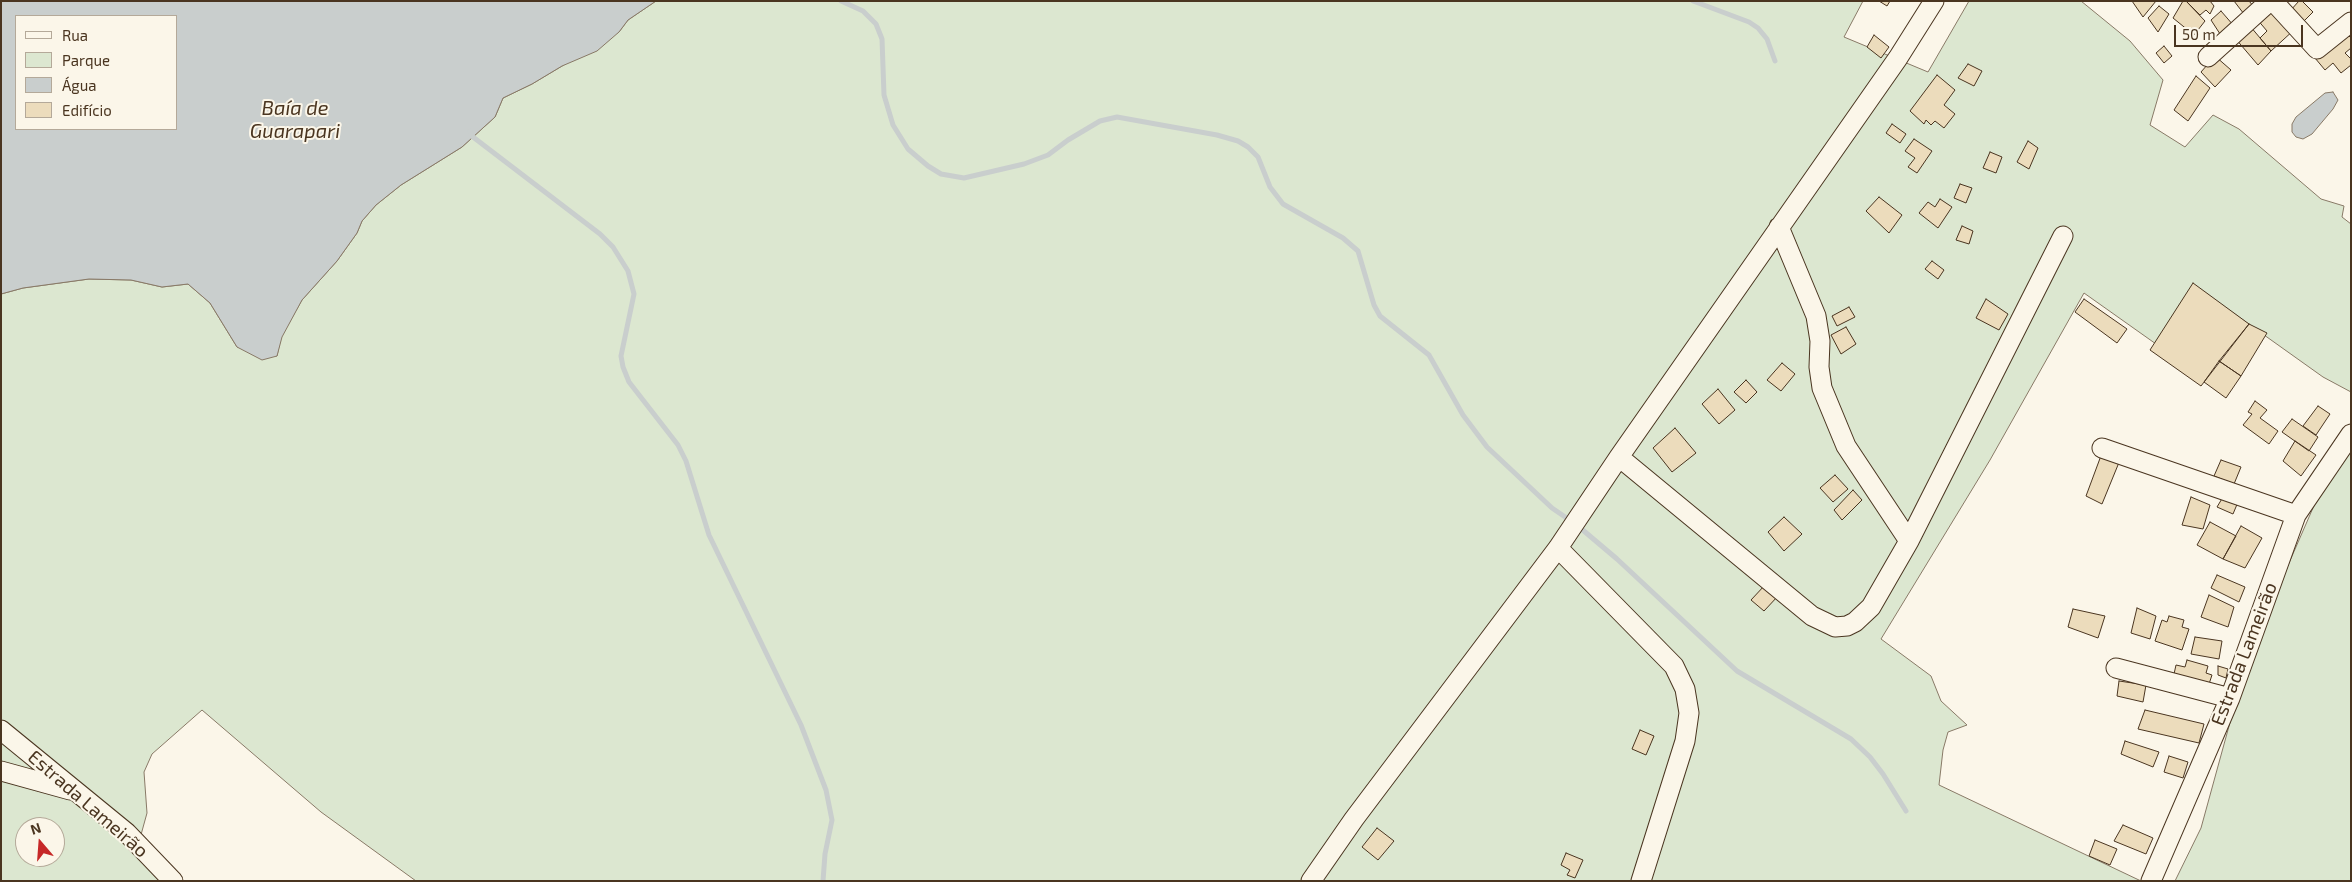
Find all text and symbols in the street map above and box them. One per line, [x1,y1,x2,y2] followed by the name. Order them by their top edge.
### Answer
[15,15,178,130] legend
[2177,15,2306,47] scale bar
[2182,25,2216,43] text: 50 m
[62,26,88,44] text: Rua
[62,51,110,69] text: Parque
[62,76,97,94] text: Água
[250,96,340,143] water label: Baía de Guarapari
[62,101,112,119] text: Edifício
[2206,579,2282,729] street label: Estrada Lameirão
[23,746,153,862] street label: Estrada Lameirão
[15,817,65,867] north arrow
[28,819,43,838] text: N

